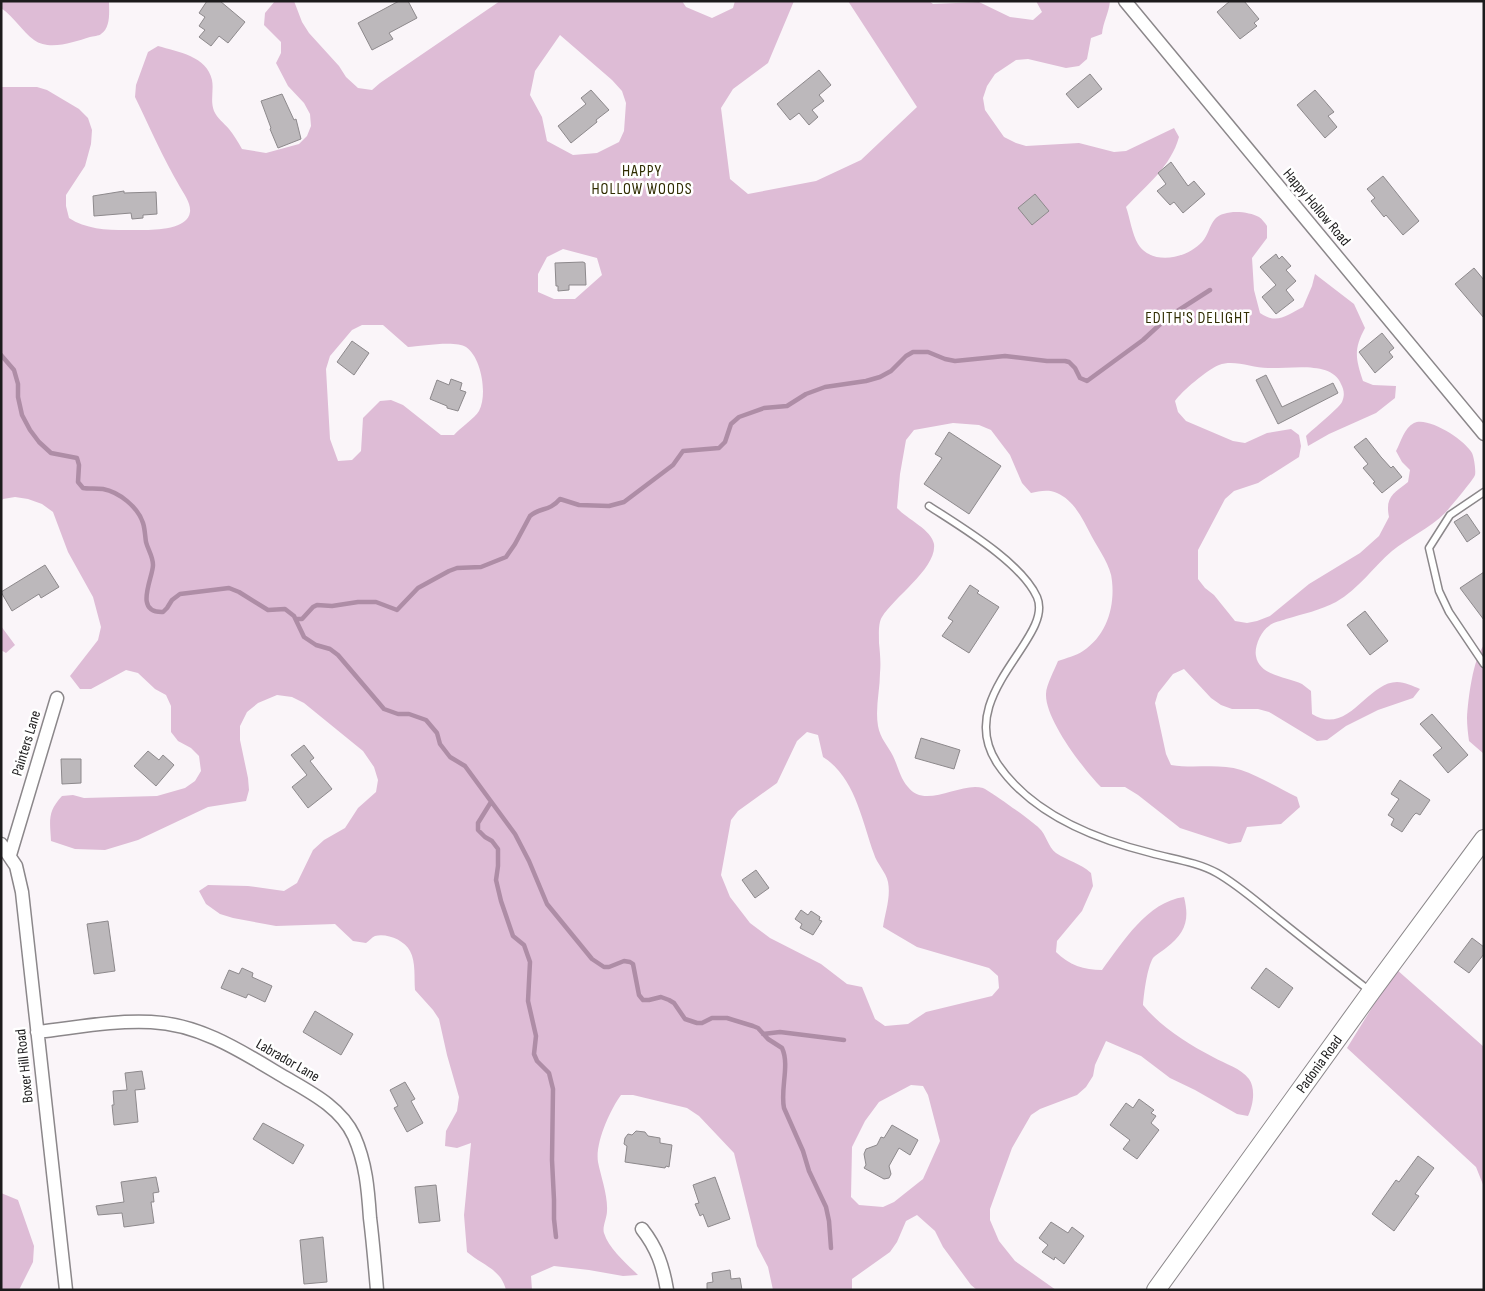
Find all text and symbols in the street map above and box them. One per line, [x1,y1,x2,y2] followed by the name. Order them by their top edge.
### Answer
[591,162,693,199] district label: HAPPY HOLLOW WOODS
[1279,165,1355,250] street label: Happy Hollow Road
[1145,309,1251,328] district label: EDITH'S DELIGHT
[8,708,45,778] street label: Painters Lane
[11,1028,38,1104] street label: Boxer Hill Road
[1292,1032,1347,1097] street label: Padonia Road
[253,1035,323,1086] street label: Labrador Lane

